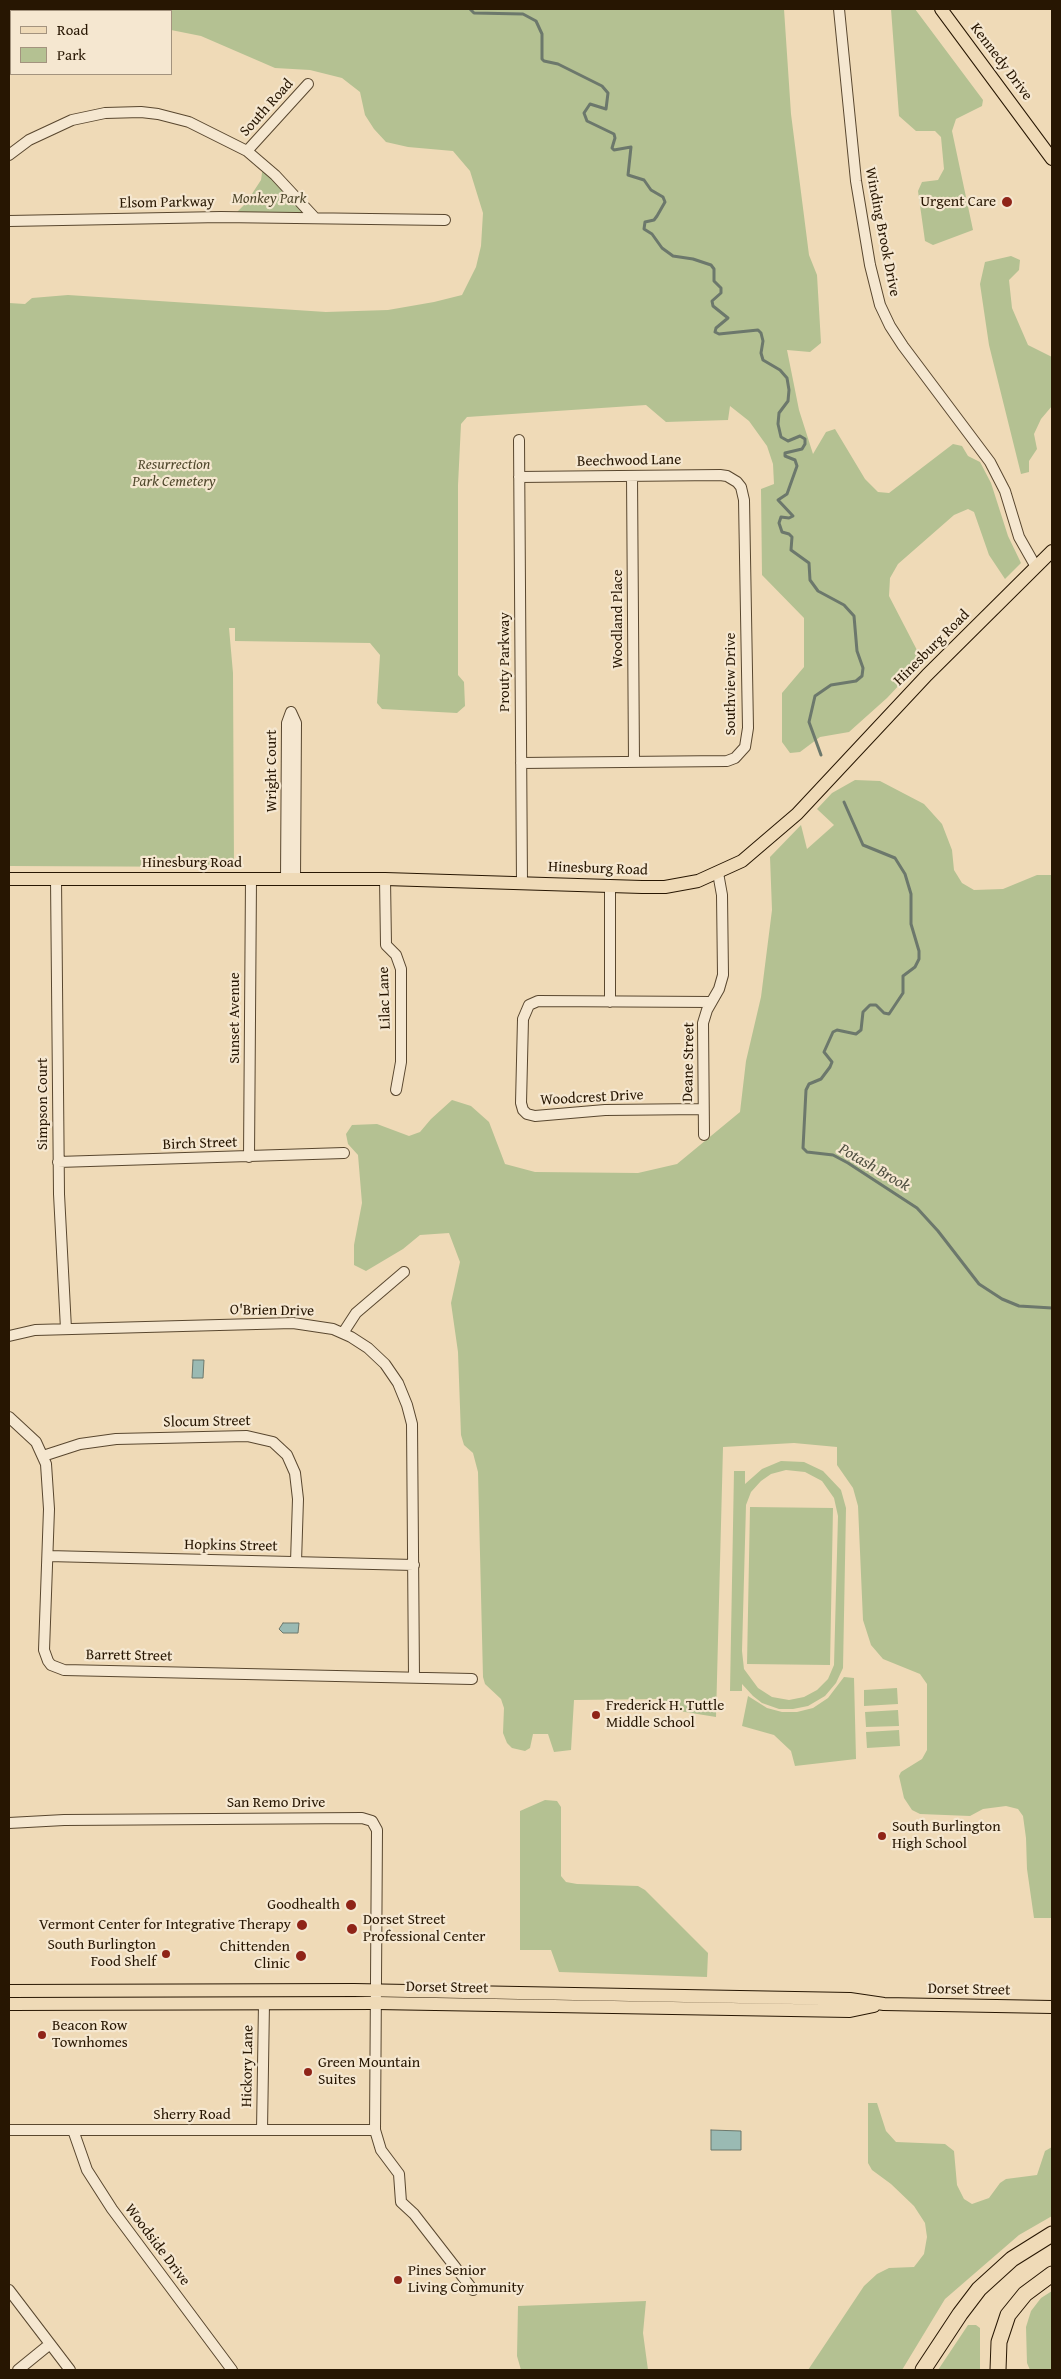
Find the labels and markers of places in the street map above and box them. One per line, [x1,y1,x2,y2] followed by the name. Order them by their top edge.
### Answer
[920,193,996,211] place label: Urgent Care
[1000,195,1014,209] marker: Urgent Care
[606,1697,724,1732] place label: Frederick H. Tuttle Middle School
[590,1709,602,1721] marker: Frederick H. Tuttle Middle School
[892,1818,1001,1853] place label: South Burlington High School
[876,1830,888,1842] marker: South Burlington High School
[267,1896,340,1914] place label: Goodhealth
[344,1898,358,1912] marker: Goodhealth
[363,1911,485,1946] place label: Dorset Street Professional Center
[39,1916,291,1934] place label: Vermont Center for Integrative Therapy
[295,1918,309,1932] marker: Vermont Center for Integrative Therapy
[345,1922,359,1936] marker: Dorset Street Professional Center
[47,1936,156,1971] place label: South Burlington Food Shelf
[220,1938,290,1973] place label: Chittenden Clinic
[160,1948,172,1960] marker: South Burlington Food Shelf
[294,1949,308,1963] marker: Chittenden Clinic
[52,2017,128,2052] place label: Beacon Row Townhomes
[36,2029,48,2041] marker: Beacon Row Townhomes
[318,2054,420,2089] place label: Green Mountain Suites
[302,2066,314,2078] marker: Green Mountain Suites
[408,2262,524,2297] place label: Pines Senior Living Community
[392,2274,404,2286] marker: Pines Senior Living Community

